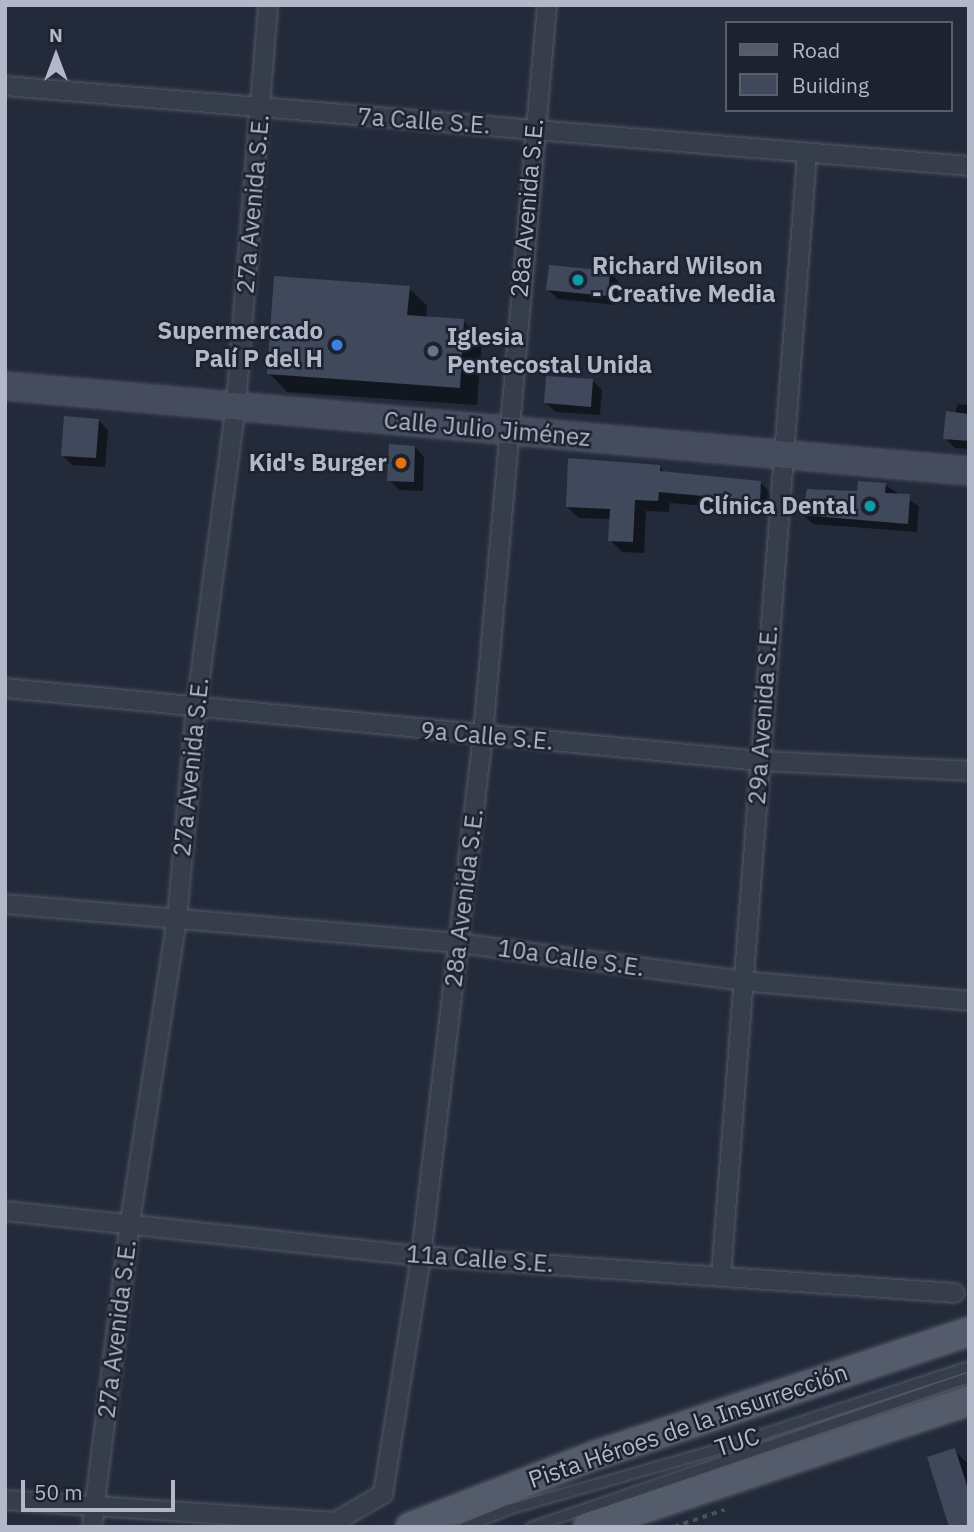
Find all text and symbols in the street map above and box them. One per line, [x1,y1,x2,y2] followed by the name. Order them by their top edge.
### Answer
[21,21,91,91] north arrow
[726,21,953,112] legend
[49,23,63,47] text: N
[792,36,840,64] text: Road
[792,71,869,99] text: Building
[356,102,492,140] street label: 7a Calle S.E.
[231,113,275,295] street label: 27a Avenida S.E.
[505,117,549,299] street label: 28a Avenida S.E.
[592,252,776,308] place label: Richard Wilson - Creative Media
[570,272,586,288] marker: Richard Wilson - Creative Media
[157,317,323,373] place label: Supermercado Palí P del H
[447,323,652,379] place label: Iglesia Pentecostal Unida
[329,337,345,353] marker: Supermercado Palí P del H
[425,343,441,359] marker: Iglesia Pentecostal Unida
[383,406,591,452] street label: Calle Julio Jiménez
[249,449,387,477] place label: Kid's Burger
[393,455,409,471] marker: Kid's Burger
[699,492,856,520] place label: Clínica Dental
[862,498,878,514] marker: Clínica Dental
[742,624,784,806] street label: 29a Avenida S.E.
[167,676,215,858] street label: 27a Avenida S.E.
[419,716,555,756] street label: 9a Calle S.E.
[439,807,489,989] street label: 28a Avenida S.E.
[496,933,646,983] street label: 10a Calle S.E.
[92,1238,142,1420] street label: 27a Avenida S.E.
[405,1239,555,1279] street label: 11a Calle S.E.
[525,1358,851,1494] street label: Pista Héroes de la Insurrección
[711,1421,763,1463] street label: TUC
[24,1466,178,1510] scale bar
[34,1478,83,1506] text: 50 m

